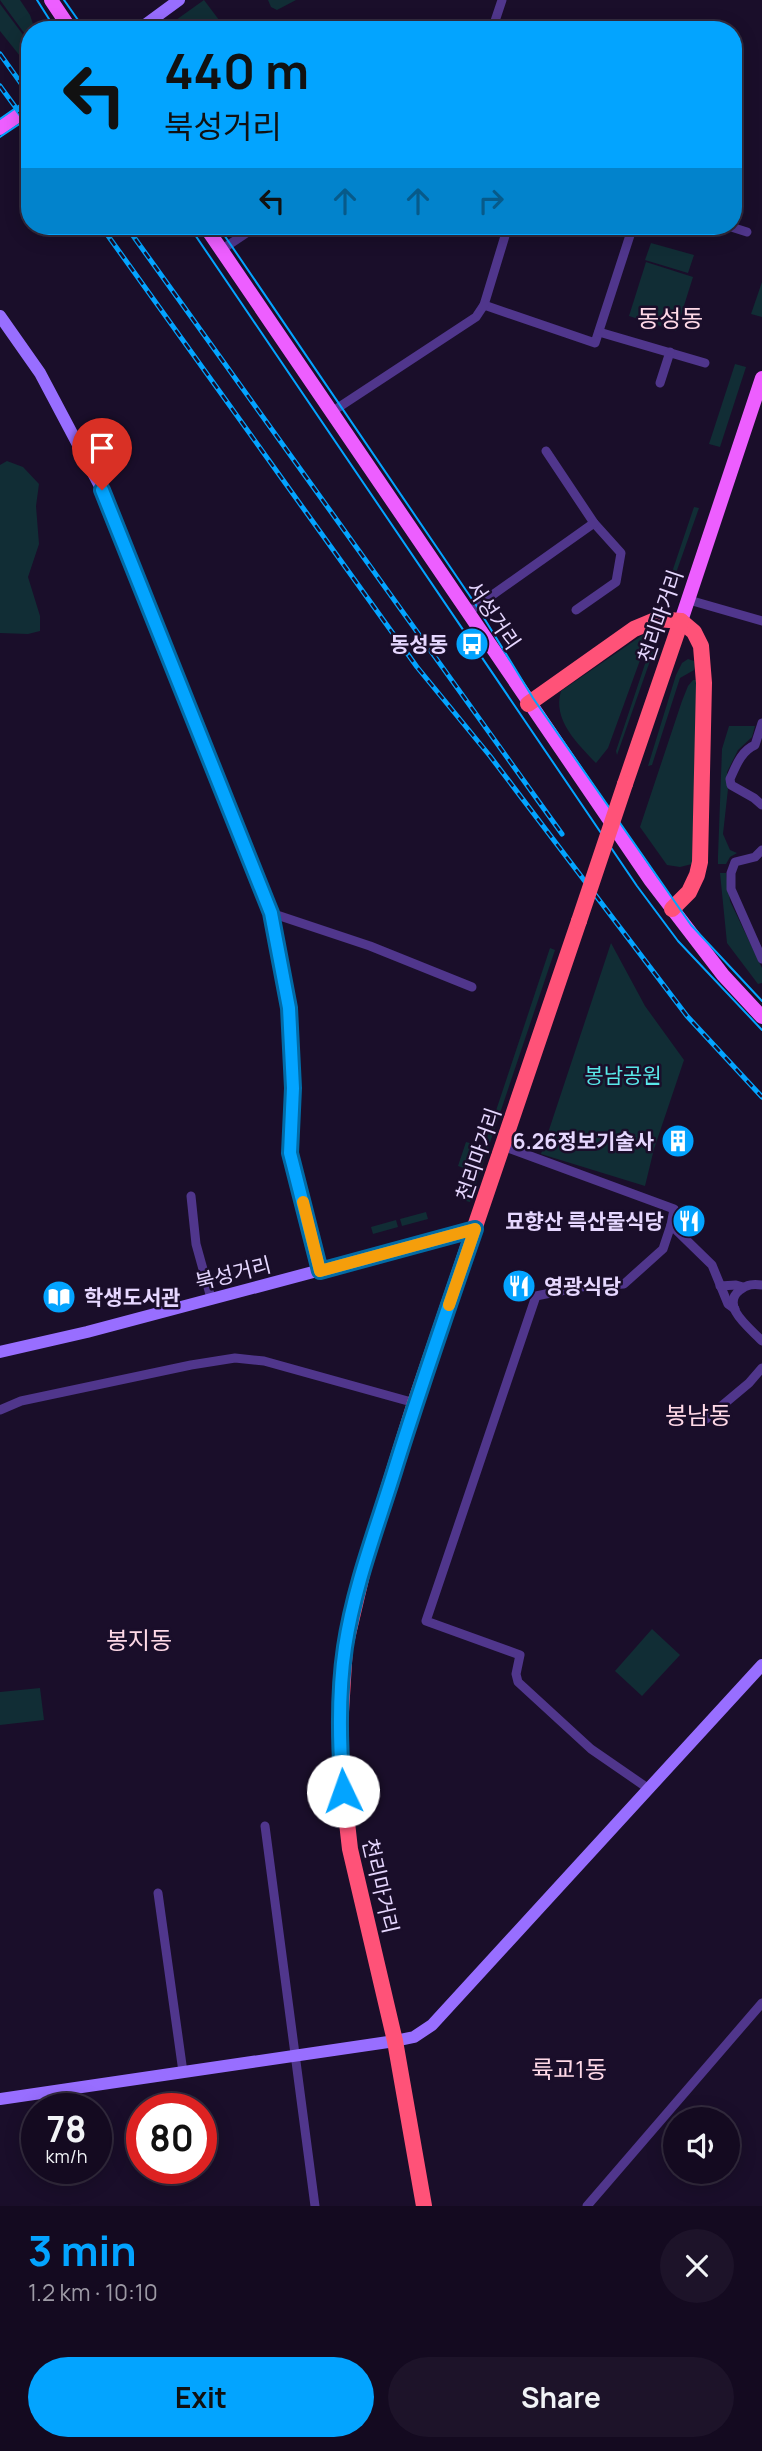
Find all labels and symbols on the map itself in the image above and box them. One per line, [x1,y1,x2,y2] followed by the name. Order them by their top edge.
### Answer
[637,301,703,334] district label: 동성동
[72,418,132,490] pin
[631,566,689,666] street label: 천리마거리
[461,575,527,655] street label: 서성거리
[453,625,491,663] bus stop icon: 동성동
[390,630,448,658] place label: 동성동
[584,1061,662,1089] park label: 봉남공원
[449,1104,507,1204] street label: 천리마거리
[659,1122,697,1160] building icon: 6.26정보기술사
[512,1127,654,1155] place label: 6.26정보기술사
[670,1202,708,1240] restaurant icon: 묘향산 륵산물식당
[505,1207,664,1235] place label: 묘향산 륵산물식당
[192,1250,274,1296] street label: 북성거리
[500,1267,538,1305] restaurant icon: 영광식당
[544,1272,621,1300] place label: 영광식당
[40,1278,78,1316] library icon: 학생도서관
[84,1283,181,1311] place label: 학생도서관
[665,1398,731,1431] district label: 봉남동
[106,1623,172,1656] district label: 봉지동
[306,1754,380,1828] position arrow
[356,1836,406,1936] street label: 천리마거리
[531,2052,607,2085] district label: 륙교1동
[126,2093,217,2184] speed limit sign: 80

